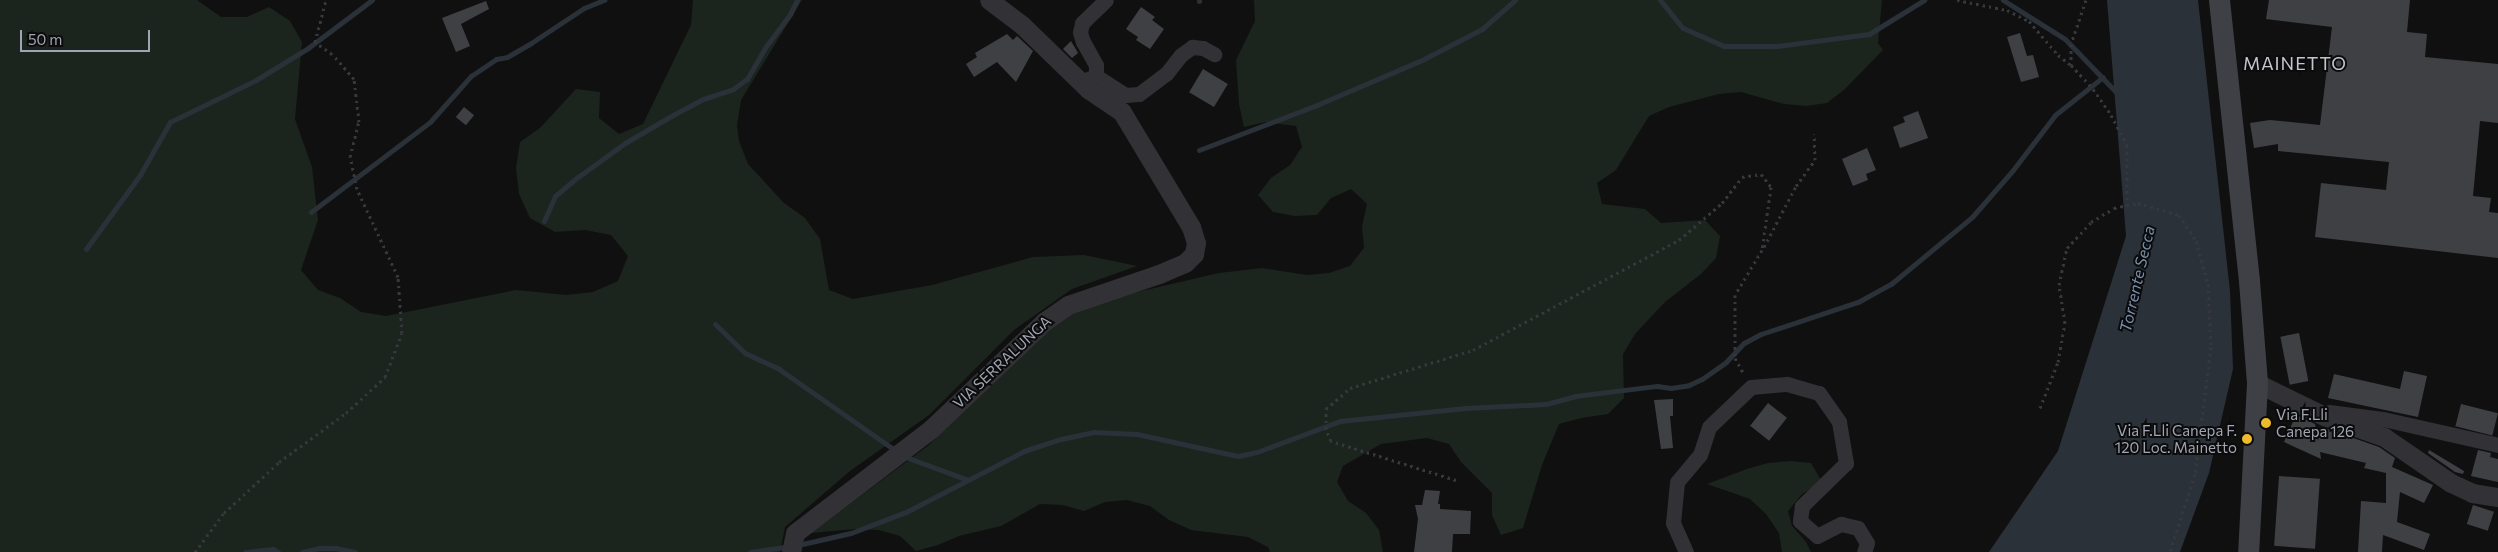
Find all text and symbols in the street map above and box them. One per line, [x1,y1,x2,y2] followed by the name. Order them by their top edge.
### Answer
[22,20,152,52] scale bar
[28,30,62,48] text: 50 m
[2242,52,2348,74] district label: MAINETTO
[2115,224,2159,334] water label: Torrente Secca
[949,312,1055,412] street label: VIA SERRALUNGA
[2276,405,2354,440] place label: Via F.Lli Canepa 126
[2260,417,2272,429] marker: Via F.Lli Canepa 126
[2115,421,2237,456] place label: Via F.Lli Canepa F. 120 Loc. Mainetto
[2241,433,2253,445] marker: Via F.Lli Canepa F. 120 Loc. Mainetto

